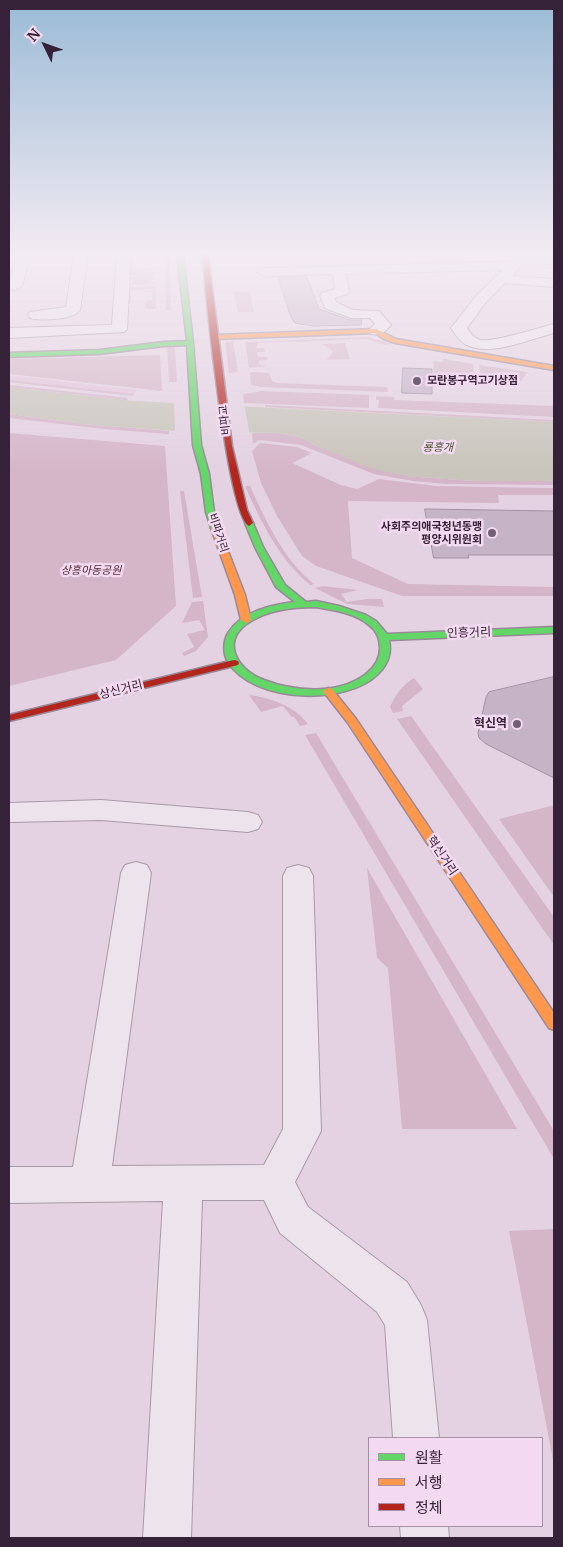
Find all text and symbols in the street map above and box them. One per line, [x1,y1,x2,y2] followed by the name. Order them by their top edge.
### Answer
[20,20,70,70] north arrow
[23,25,44,45] text: N
[427,374,518,388] place label: 모란봉구역고기상점
[411,375,423,387] marker: 모란봉구역고기상점
[217,404,233,436] street label: 비파교
[423,441,453,455] water label: 룡흥개
[205,512,231,554] street label: 비파거리
[381,520,482,546] place label: 사회주의애국청년동맹 평양시위원회
[486,527,498,539] marker: 사회주의애국청년동맹 평양시위원회
[61,564,121,578] park label: 상흥아동공원
[447,625,491,641] street label: 인흥거리
[98,678,144,702] street label: 상신거리
[474,717,507,731] place label: 혁신역
[511,718,523,730] marker: 혁신역
[424,834,460,878] street label: 혁신거리
[368,1437,543,1527] legend
[415,1448,443,1467] text: 원활
[415,1473,443,1492] text: 서행
[415,1498,443,1517] text: 정체

